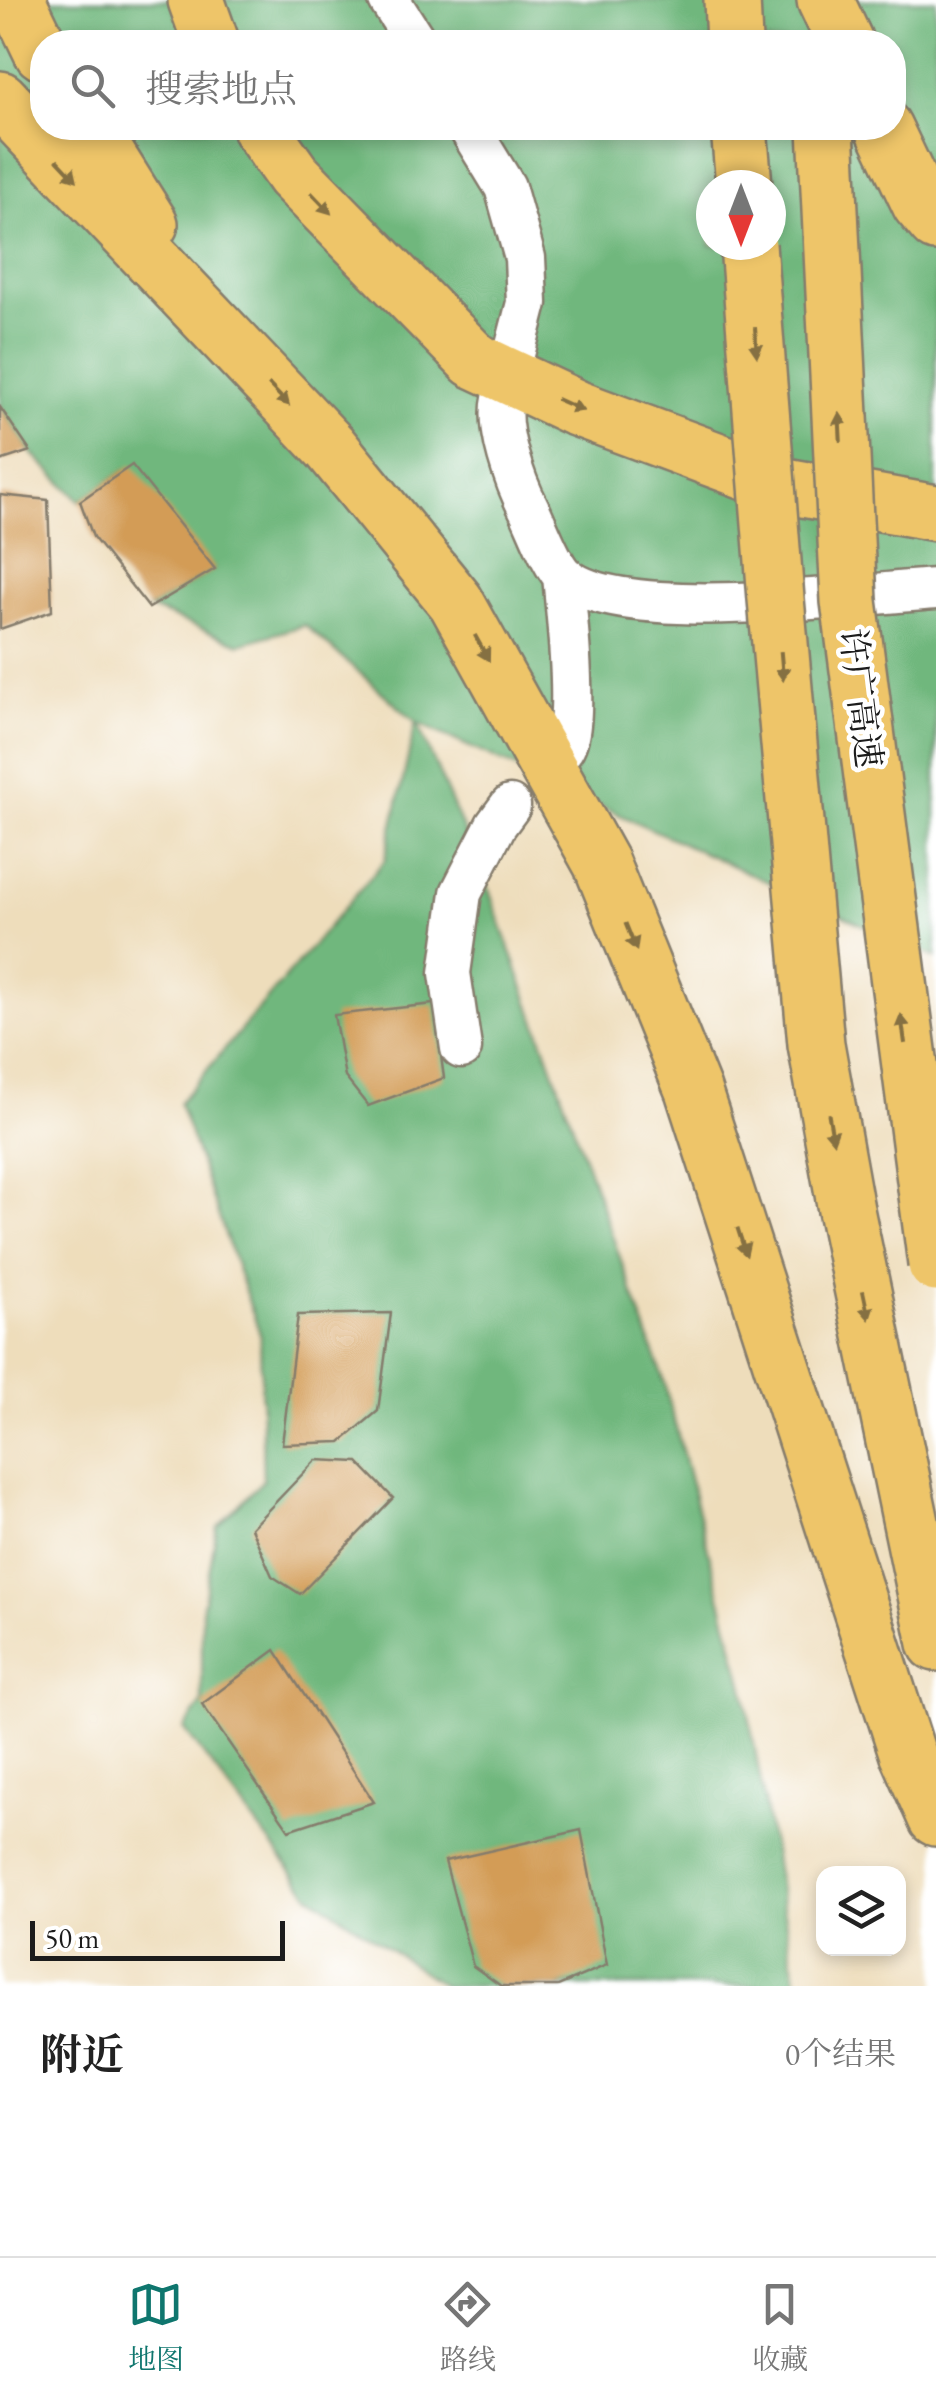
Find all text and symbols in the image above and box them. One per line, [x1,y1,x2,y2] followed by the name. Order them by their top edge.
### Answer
[30,30,906,140] search box
[65,58,120,113] icon: search
[145,64,297,113] text: 搜索地点
[55,158,78,182] one-way arrow
[696,170,786,260] north arrow
[309,191,332,215] one-way arrow
[748,327,764,359] one-way arrow
[268,383,291,407] one-way arrow
[555,397,585,413] one-way arrow
[832,411,848,443] one-way arrow
[831,626,892,770] street label: 许广高速
[473,634,490,663] one-way arrow
[774,651,790,683] one-way arrow
[623,922,639,952] one-way arrow
[895,1012,911,1044] one-way arrow
[824,1113,839,1145] one-way arrow
[735,1227,750,1257] one-way arrow
[858,1290,874,1321] one-way arrow
[816,1866,906,1956] map controls
[816,1866,906,1956] button: layers
[30,1916,285,1960] scale bar
[45,1920,99,1956] text: 50 m
[40,2027,124,2082] text: 附近
[785,2033,896,2075] text: 0个结果
[128,2277,184,2377] tab: 地图
[440,2277,496,2377] tab: 路线
[752,2277,808,2377] tab: 收藏

